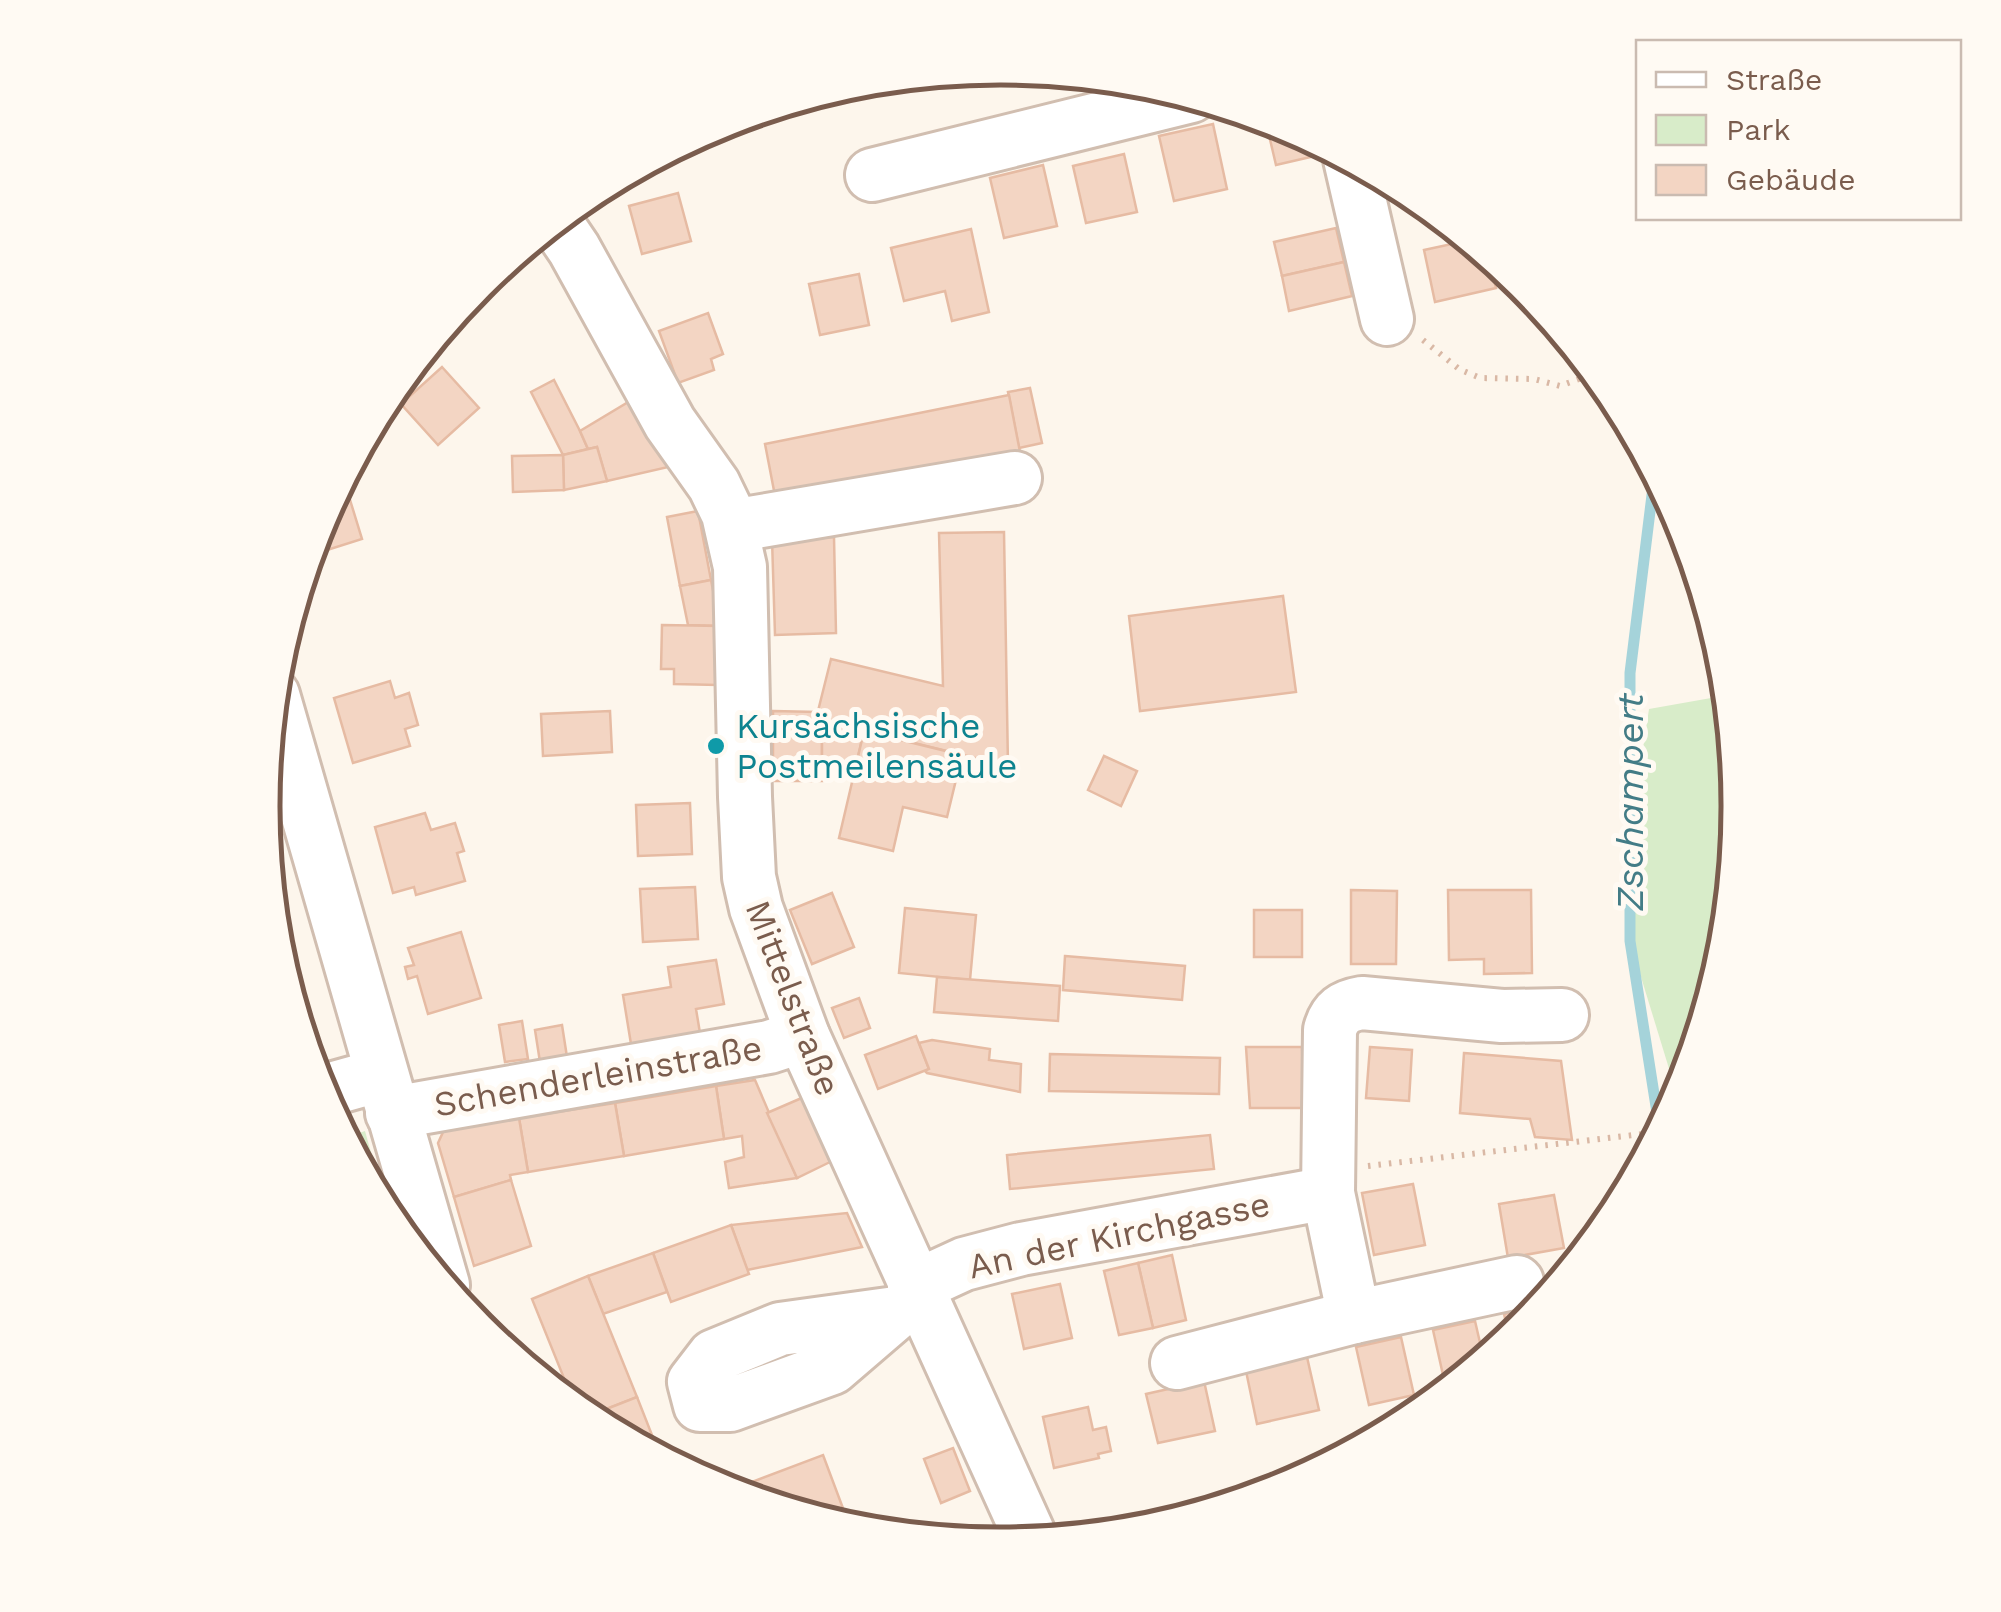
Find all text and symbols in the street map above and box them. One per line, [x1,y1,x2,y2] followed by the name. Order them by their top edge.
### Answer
[1636,40,1961,220] legend
[1726,62,1822,97] text: Straße
[1726,112,1791,147] text: Park
[1726,162,1855,197] text: Gebäude
[1608,693,1652,912] water label: Zschampert
[736,705,1017,787] place label: Kursächsische Postmeilensäule
[705,735,727,757] marker: Kursächsische Postmeilensäule
[737,894,849,1102] street label: Mittelstraße
[431,1026,765,1126] street label: Schenderleinstraße
[964,1183,1274,1287] street label: An der Kirchgasse

